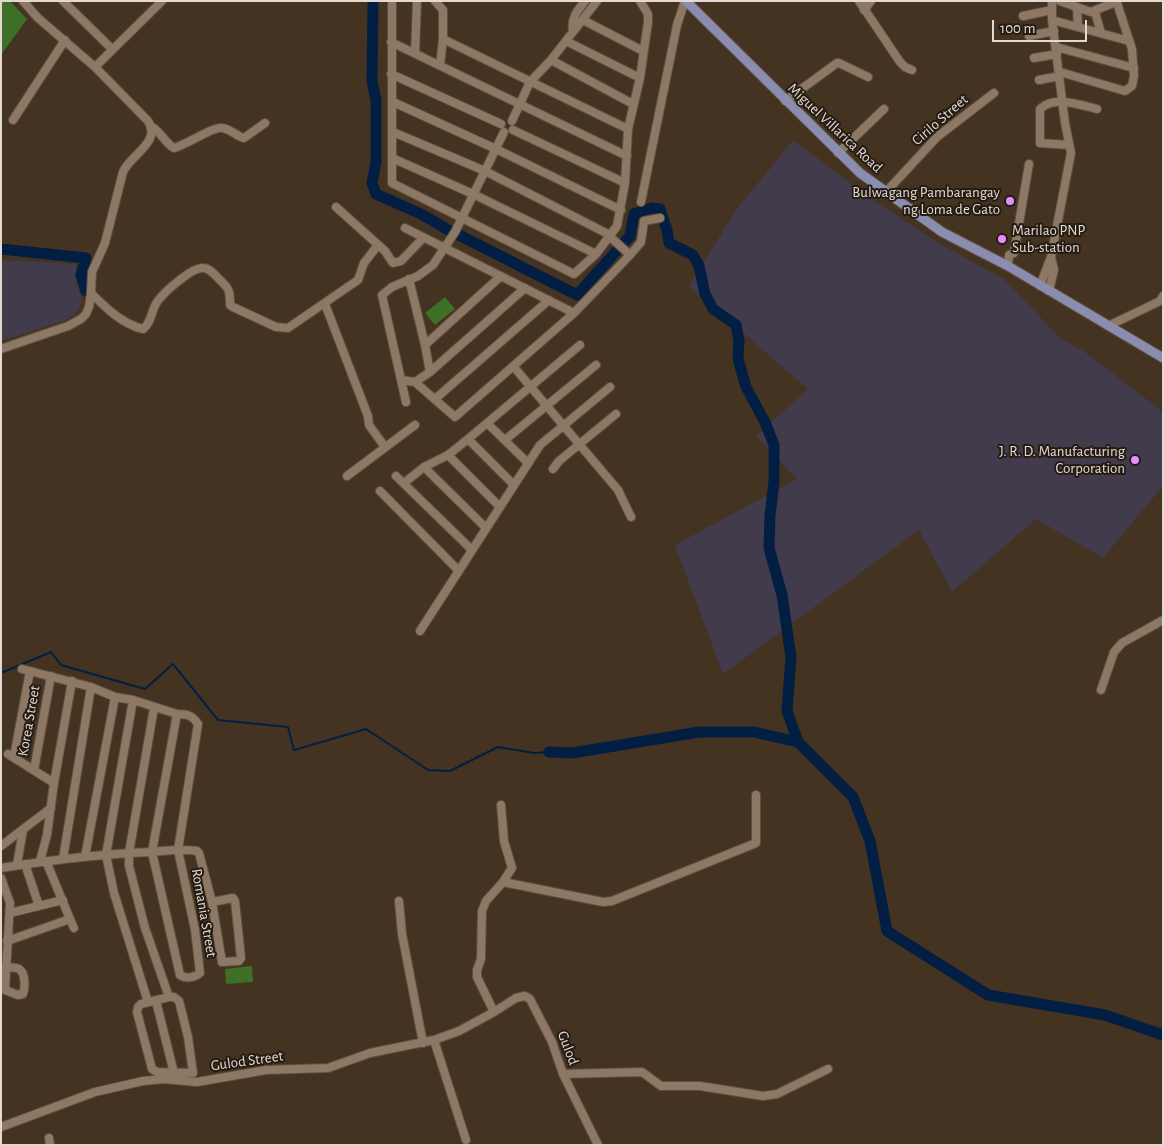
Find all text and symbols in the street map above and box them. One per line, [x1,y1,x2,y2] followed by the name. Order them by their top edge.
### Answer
[994,10,1089,42] scale bar
[1000,21,1035,36] text: 100 m
[784,79,886,177] street label: Miguel Villarica Road
[908,91,972,149] street label: Cirilo Street
[852,183,1000,218] place label: Bulwagang Pambarangay ng Loma de Gato
[1004,195,1016,207] marker: Bulwagang Pambarangay ng Loma de Gato
[1012,221,1085,256] place label: Marilao PNP Sub-station
[996,233,1008,245] marker: Marilao PNP Sub-station
[999,442,1125,477] place label: J. R. D. Manufacturing Corporation
[1129,454,1141,466] marker: J. R. D. Manufacturing Corporation
[14,684,44,758] street label: Korea Street
[187,867,221,959] street label: Romania Street
[553,1028,583,1068] street label: Gulod
[210,1047,284,1075] street label: Gulod Street

